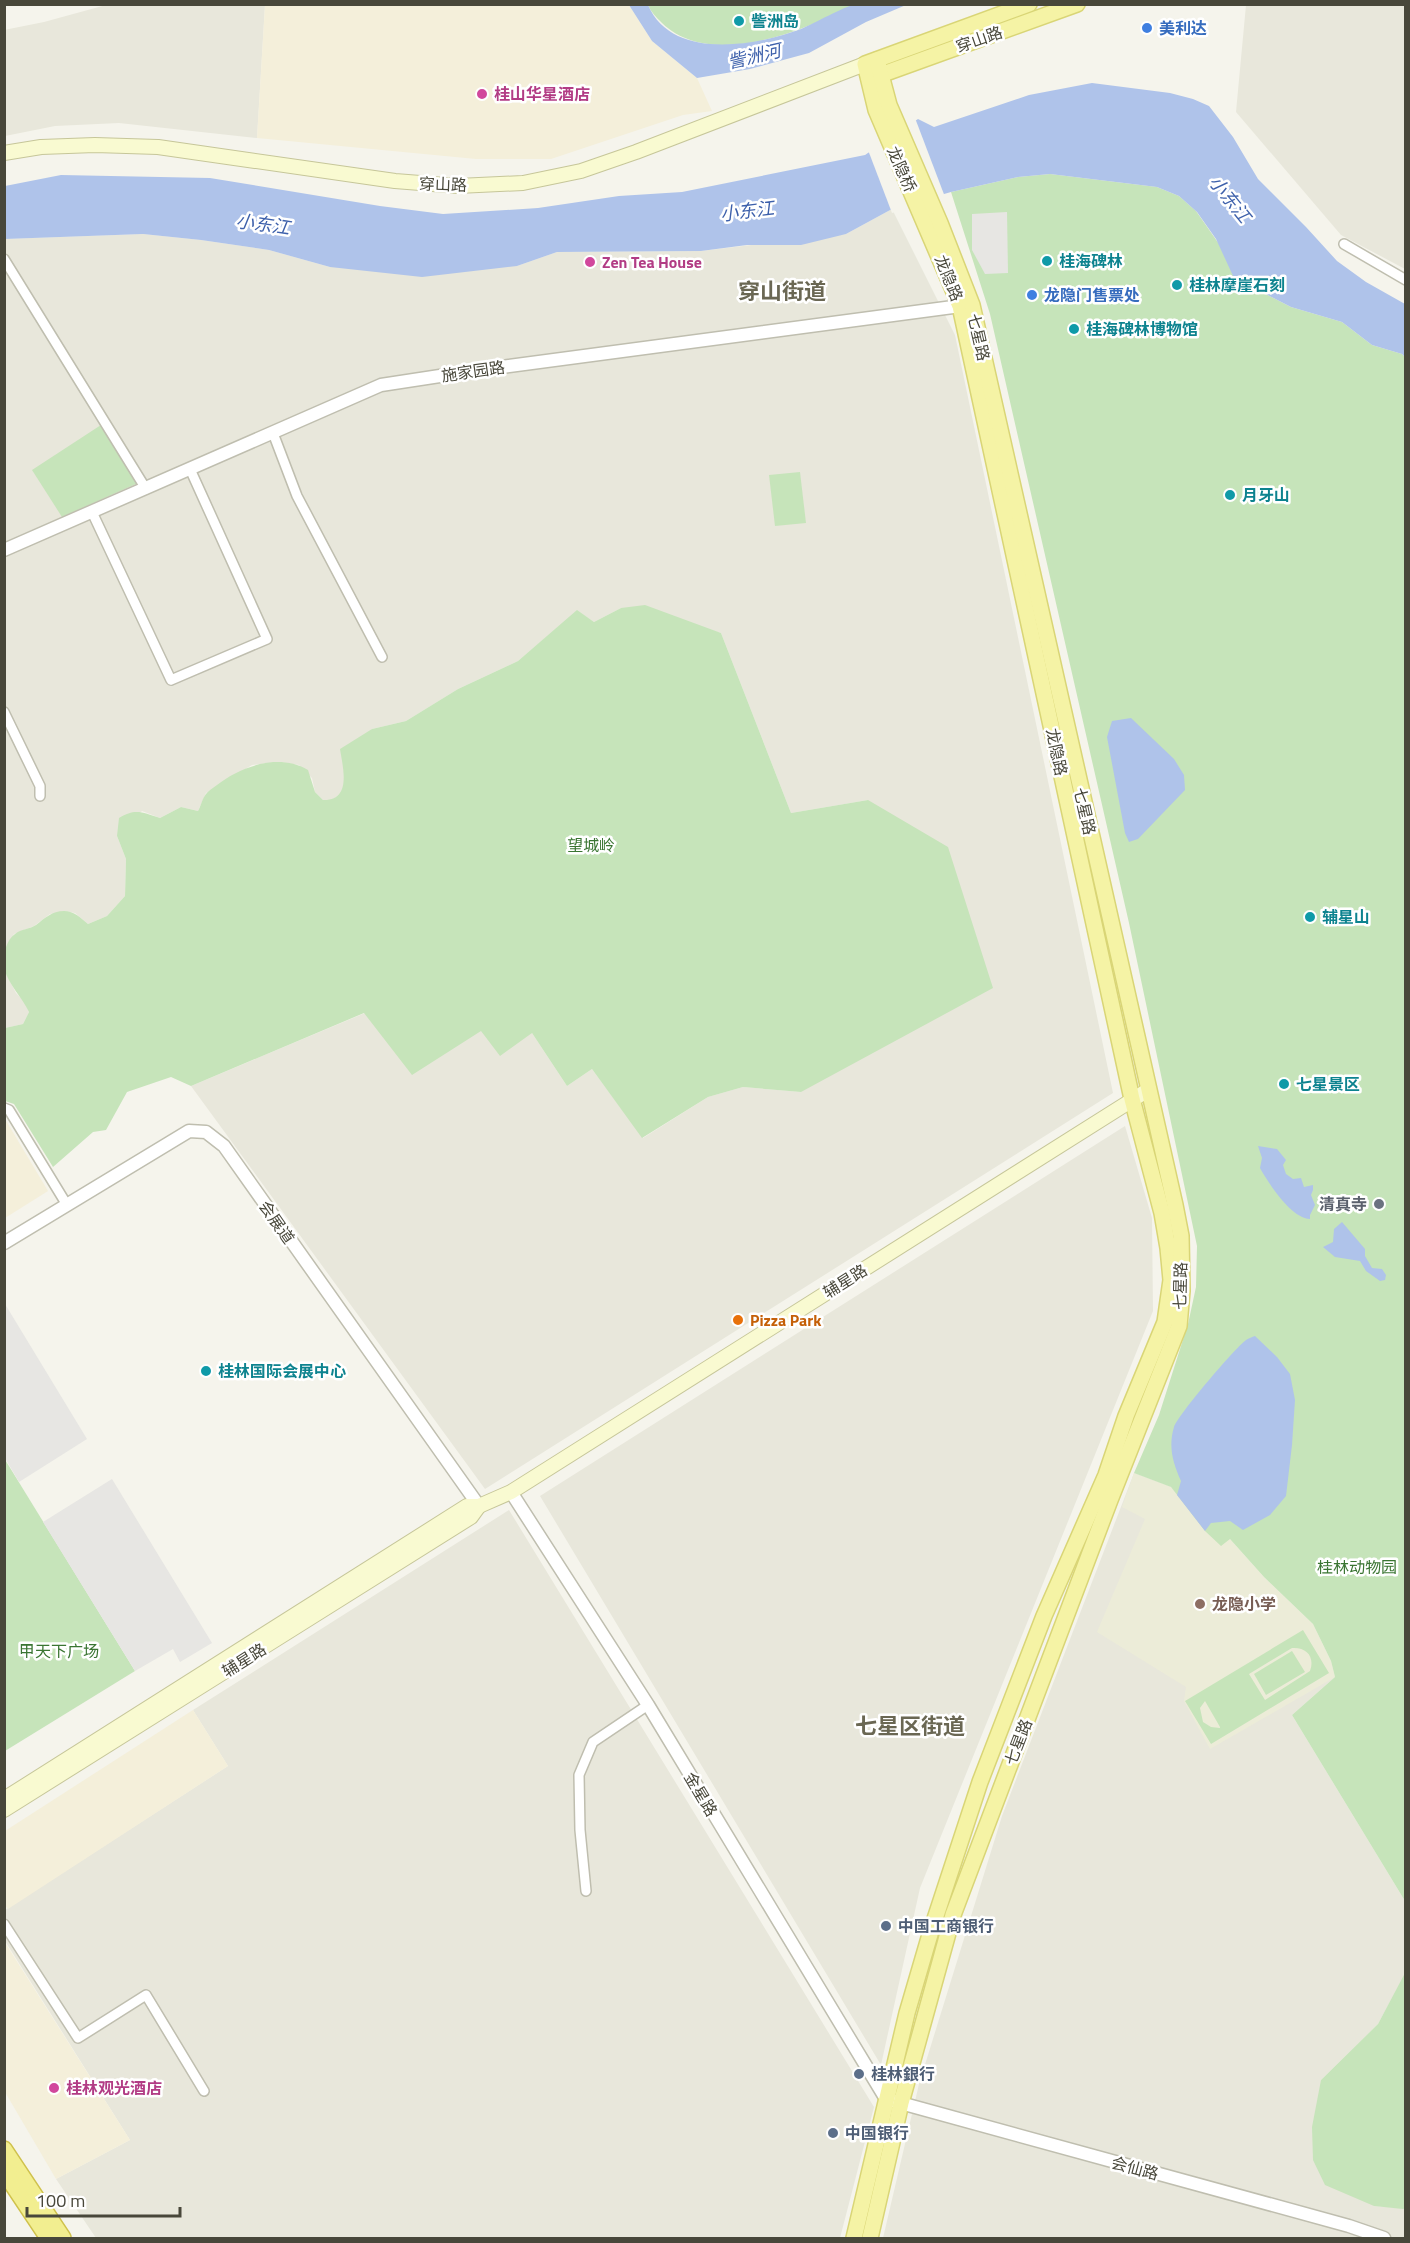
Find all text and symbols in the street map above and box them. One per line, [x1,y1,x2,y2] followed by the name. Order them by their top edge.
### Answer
[751,9,799,33] place label: 訾洲岛
[732,14,746,28] marker: 訾洲岛
[1159,16,1207,40] place label: 美利达
[952,20,1006,58] street label: 穿山路
[1140,21,1154,35] marker: 美利达
[725,36,786,75] water label: 訾洲河
[494,82,590,106] place label: 桂山华星酒店
[475,87,489,101] marker: 桂山华星酒店
[881,142,923,196] street label: 龙隐桥
[1203,170,1259,230] water label: 小东江
[419,171,467,197] street label: 穿山路
[719,194,777,228] water label: 小东江
[234,207,294,241] water label: 小东江
[1059,249,1123,273] place label: 桂海碑林
[602,250,702,274] place label: Zen Tea House
[929,251,969,305] street label: 龙隐路
[1040,254,1054,268] marker: 桂海碑林
[583,255,597,269] marker: Zen Tea House
[1189,273,1285,297] place label: 桂林摩崖石刻
[738,274,826,308] district label: 穿山街道
[1170,278,1184,292] marker: 桂林摩崖石刻
[1044,283,1140,307] place label: 龙隐门售票处
[1025,288,1039,302] marker: 龙隐门售票处
[962,311,996,363] street label: 七星路
[1086,317,1198,341] place label: 桂海碑林博物馆
[1067,322,1081,336] marker: 桂海碑林博物馆
[440,355,506,387] street label: 施家园路
[1242,483,1290,507] place label: 月牙山
[1223,488,1237,502] marker: 月牙山
[1040,726,1074,778] street label: 龙隐路
[1068,785,1102,837] street label: 七星路
[567,833,615,857] park label: 望城岭
[1322,905,1370,929] place label: 辅星山
[1303,910,1317,924] marker: 辅星山
[1296,1072,1360,1096] place label: 七星景区
[1277,1077,1291,1091] marker: 七星景区
[1319,1192,1367,1216] place label: 清真寺
[253,1195,301,1249] street label: 会展道
[1372,1197,1386,1211] marker: 清真寺
[818,1258,872,1304] street label: 辅星路
[1168,1262,1192,1310] street label: 七星路
[750,1308,822,1332] place label: Pizza Park
[731,1313,745,1327] marker: Pizza Park
[218,1359,346,1383] place label: 桂林国际会展中心
[199,1364,213,1378] marker: 桂林国际会展中心
[1317,1555,1397,1579] park label: 桂林动物园
[1212,1592,1276,1616] place label: 龙隐小学
[1193,1597,1207,1611] marker: 龙隐小学
[217,1637,271,1683] street label: 辅星路
[19,1639,99,1663] park label: 甲天下广场
[855,1709,965,1743] district label: 七星区街道
[998,1715,1038,1769] street label: 七星路
[678,1767,724,1821] street label: 金星路
[898,1914,994,1938] place label: 中国工商银行
[879,1919,893,1933] marker: 中国工商银行
[871,2062,935,2086] place label: 桂林銀行
[852,2067,866,2081] marker: 桂林銀行
[66,2076,162,2100] place label: 桂林观光酒店
[47,2081,61,2095] marker: 桂林观光酒店
[845,2121,909,2145] place label: 中国银行
[826,2126,840,2140] marker: 中国银行
[1109,2150,1161,2186] street label: 会仙路
[27,2180,180,2218] scale bar
[36,2187,85,2214] text: 100 m

